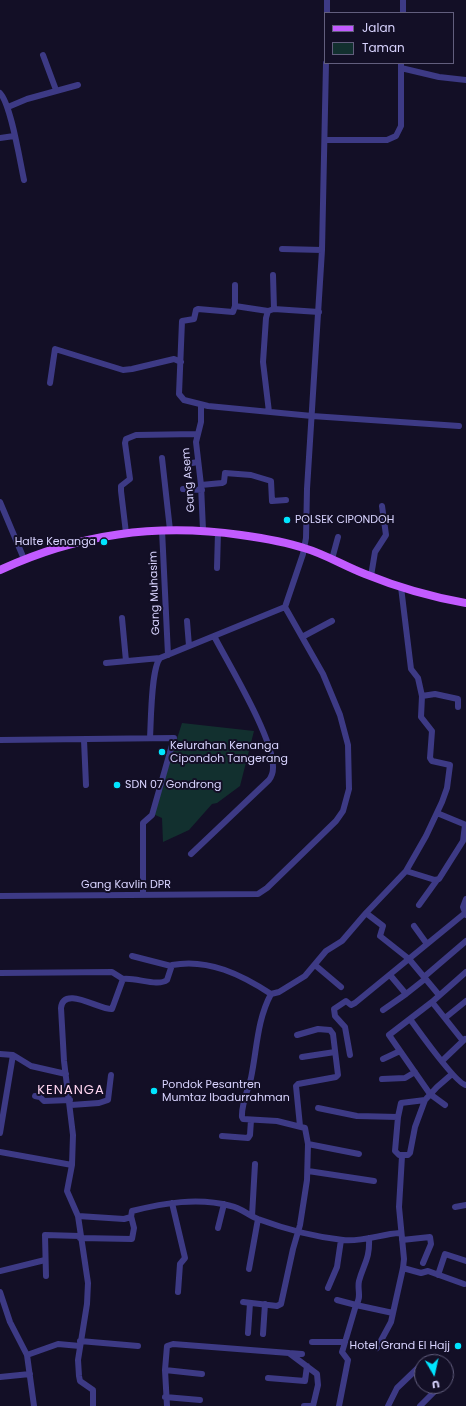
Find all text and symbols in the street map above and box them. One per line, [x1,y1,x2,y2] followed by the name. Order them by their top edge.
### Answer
[324,12,454,64] legend
[362,19,395,36] text: Jalan
[362,39,405,56] text: Taman
[180,447,198,513] street label: Gang Asem
[295,513,394,527] place label: POLSEK CIPONDOH
[282,515,292,525] marker: POLSEK CIPONDOH
[15,535,96,549] place label: Halte Kenanga
[99,537,109,547] marker: Halte Kenanga
[147,551,163,635] street label: Gang Muhasim
[170,739,288,765] place label: Kelurahan Kenanga Cipondoh Tangerang
[157,747,167,757] marker: Kelurahan Kenanga Cipondoh Tangerang
[125,778,221,792] place label: SDN 07 Gondrong
[112,780,122,790] marker: SDN 07 Gondrong
[81,878,171,892] street label: Gang Kavlin DPR
[162,1078,290,1104] place label: Pondok Pesantren Mumtaz Ibadurrahman
[37,1083,105,1099] district label: KENANGA
[149,1086,159,1096] marker: Pondok Pesantren Mumtaz Ibadurrahman
[350,1339,450,1353] place label: Hotel Grand El Hajj
[453,1341,463,1351] marker: Hotel Grand El Hajj
[414,1354,454,1394] north arrow
[431,1376,441,1393] text: U

